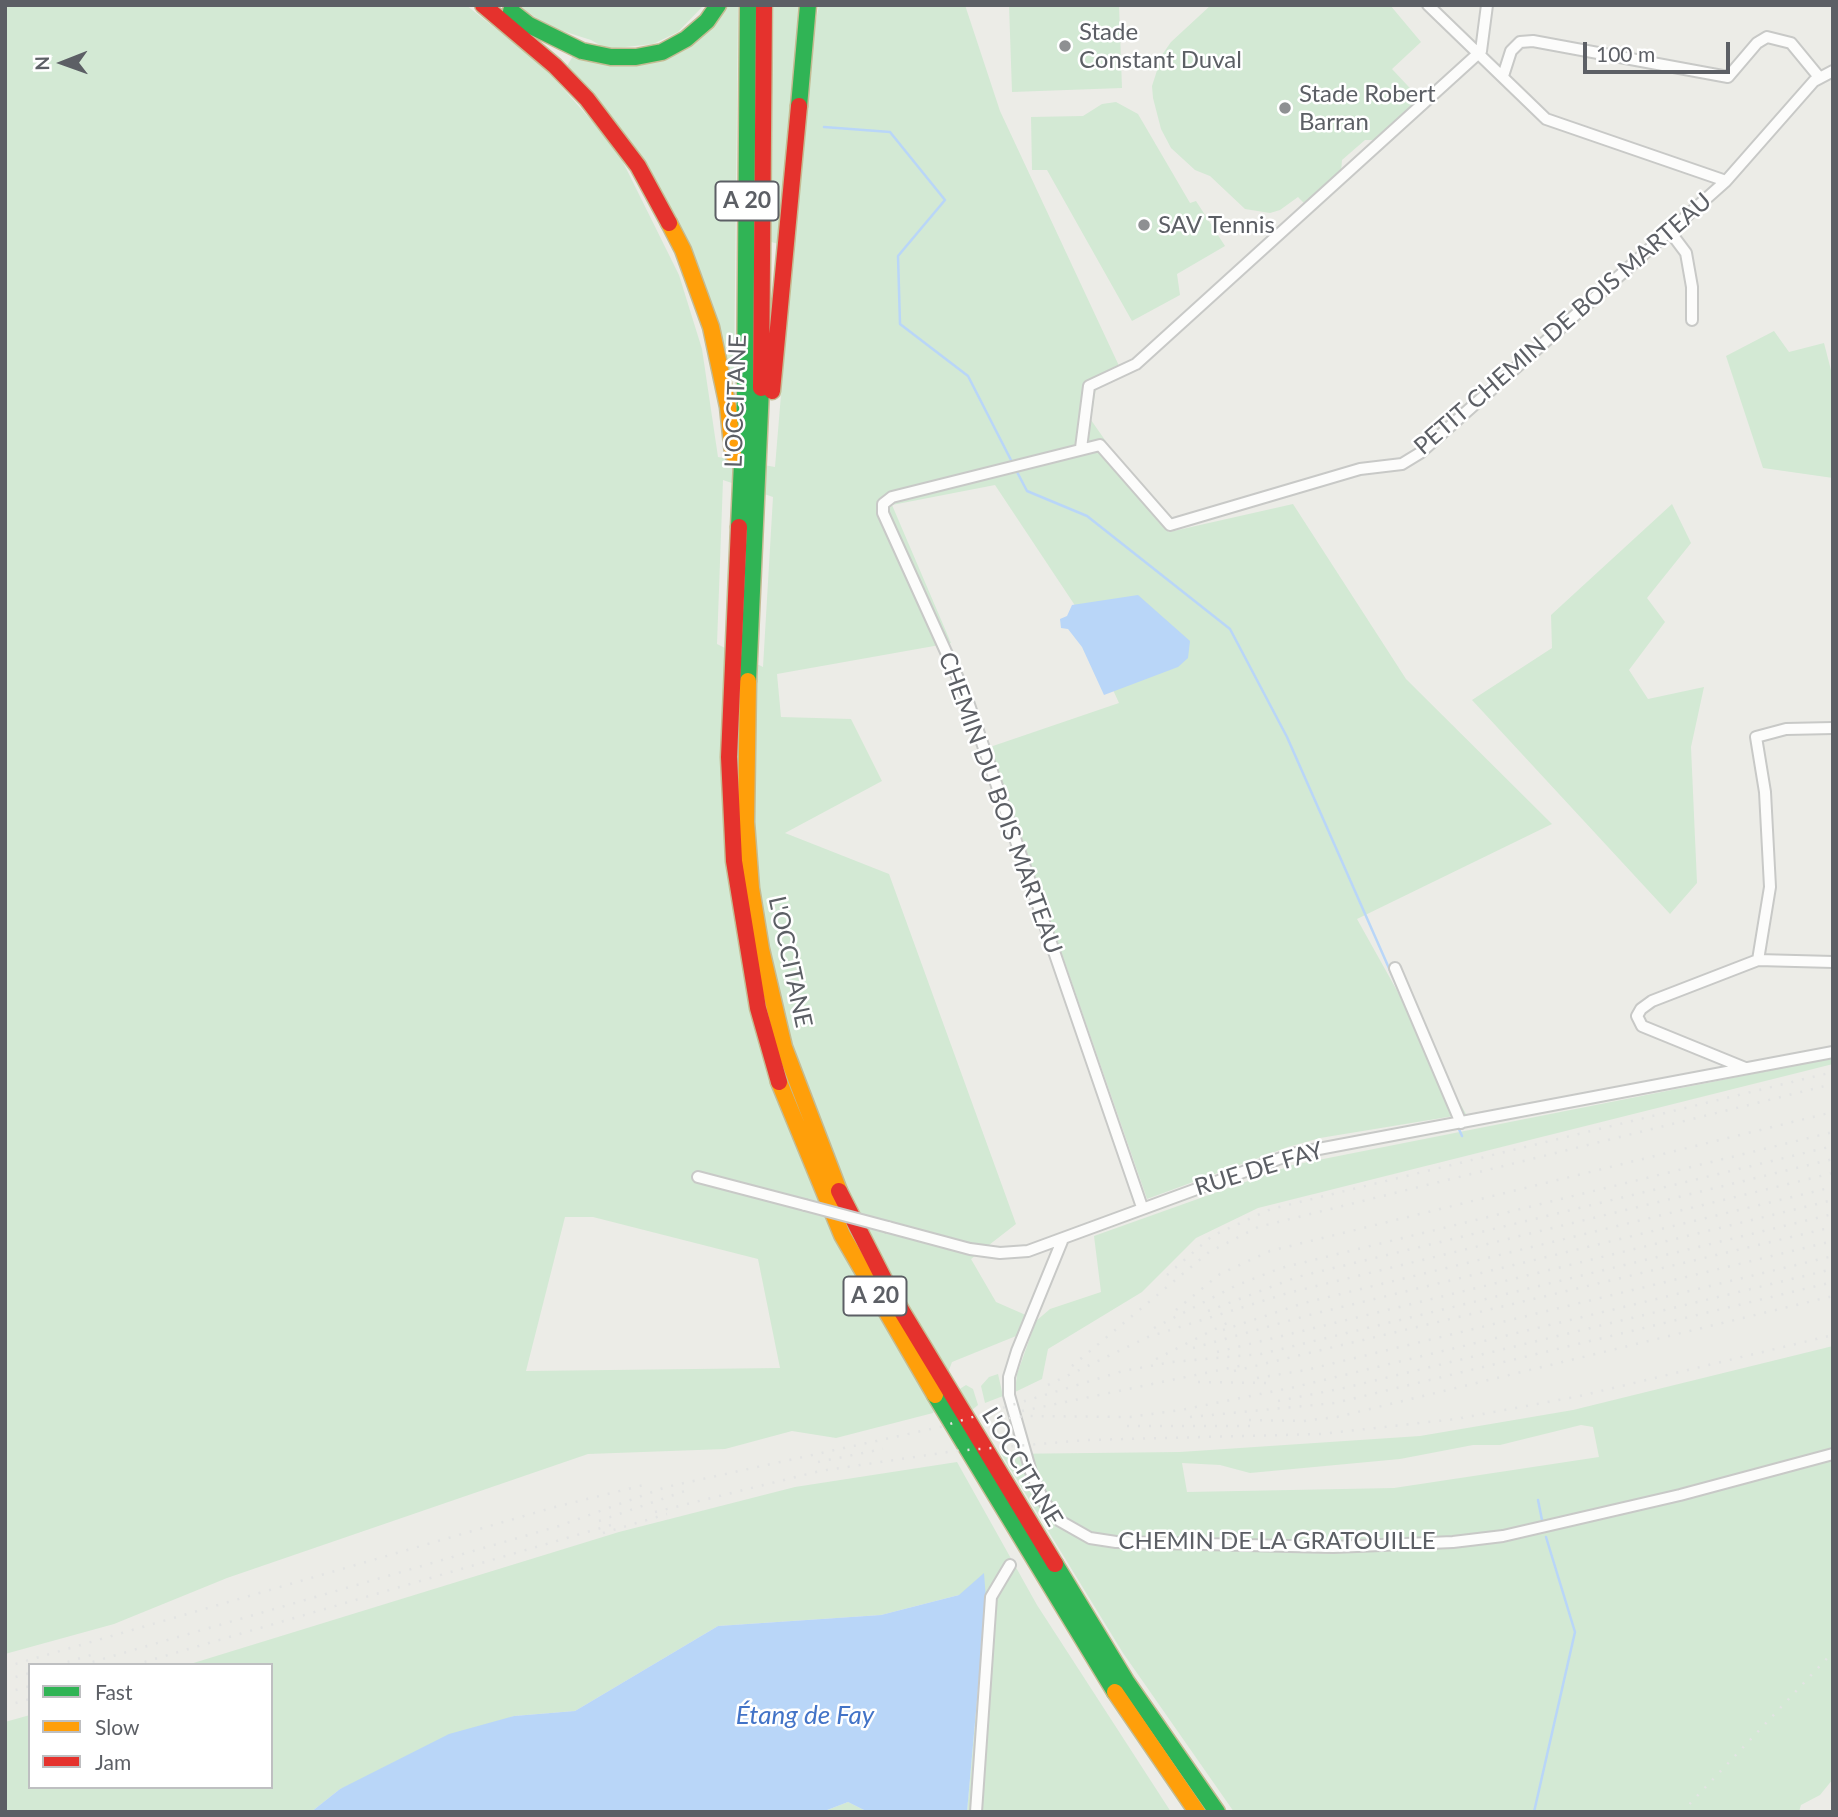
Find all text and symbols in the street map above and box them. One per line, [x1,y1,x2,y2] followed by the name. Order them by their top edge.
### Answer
[1079,18,1242,74] place label: Stade Constant Duval
[28,28,98,98] north arrow
[1586,28,1733,72] scale bar
[1057,38,1073,54] marker: Stade Constant Duval
[1596,41,1655,66] text: 100 m
[30,56,53,71] text: N
[1299,80,1436,136] place label: Stade Robert Barran
[1277,100,1293,116] marker: Stade Robert Barran
[716,182,778,220] road number: A 20
[1408,187,1718,461] street label: PETIT CHEMIN DE BOIS MARTEAU
[1158,211,1275,239] place label: SAV Tennis
[1136,217,1152,233] marker: SAV Tennis
[719,334,753,468] street label: L'OCCITANE
[932,648,1068,958] street label: CHEMIN DU BOIS MARTEAU
[762,894,818,1030] street label: L'OCCITANE
[1191,1136,1327,1202] street label: RUE DE FAY
[844,1276,906,1316] road number: A 20
[975,1402,1069,1532] street label: L'OCCITANE
[1118,1527,1436,1555] street label: CHEMIN DE LA GRATOUILLE
[28,1663,273,1789] legend
[95,1679,132,1704] text: Fast
[736,1700,874,1732] water label: Étang de Fay
[95,1714,139,1739] text: Slow
[95,1749,131,1774] text: Jam

